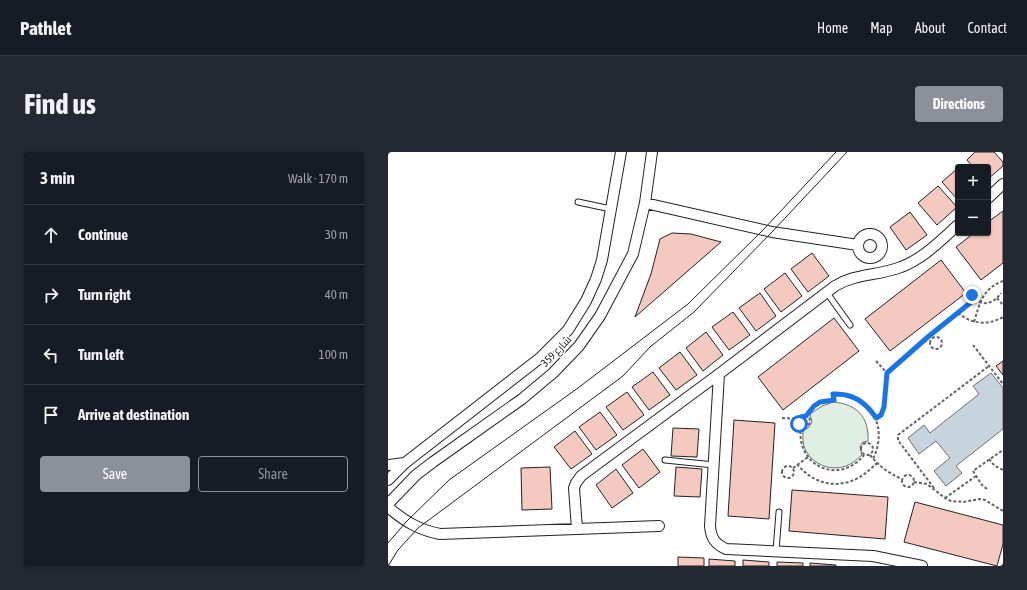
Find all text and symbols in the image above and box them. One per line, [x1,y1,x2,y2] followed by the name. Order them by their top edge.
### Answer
[20,17,71,39] text: Pathlet
[817,20,848,36] text: Home
[870,20,893,36] text: Map
[915,20,946,36] text: About
[968,20,1007,36] text: Contact
[915,86,1003,122] button: Directions
[24,88,96,120] text: Find us
[955,164,991,236] map controls
[955,164,991,200] button: +
[40,168,75,188] text: 3 min
[288,171,348,186] text: Walk · 170 m
[955,200,991,236] button: −
[40,224,62,246] icon: ahead
[78,226,128,243] text: Continue
[325,227,348,242] text: 30 m
[40,284,62,306] icon: right
[78,286,131,303] text: Turn right
[963,286,981,304] route end
[325,287,348,302] text: 40 m
[538,333,575,370] street label: شارع 359
[40,344,62,366] icon: left
[78,346,124,363] text: Turn left
[319,347,348,362] text: 100 m
[40,404,62,426] icon: arrive
[78,406,189,423] text: Arrive at destination
[790,415,808,433] route start
[40,456,190,492] button: Save
[198,456,348,492] button: Share

